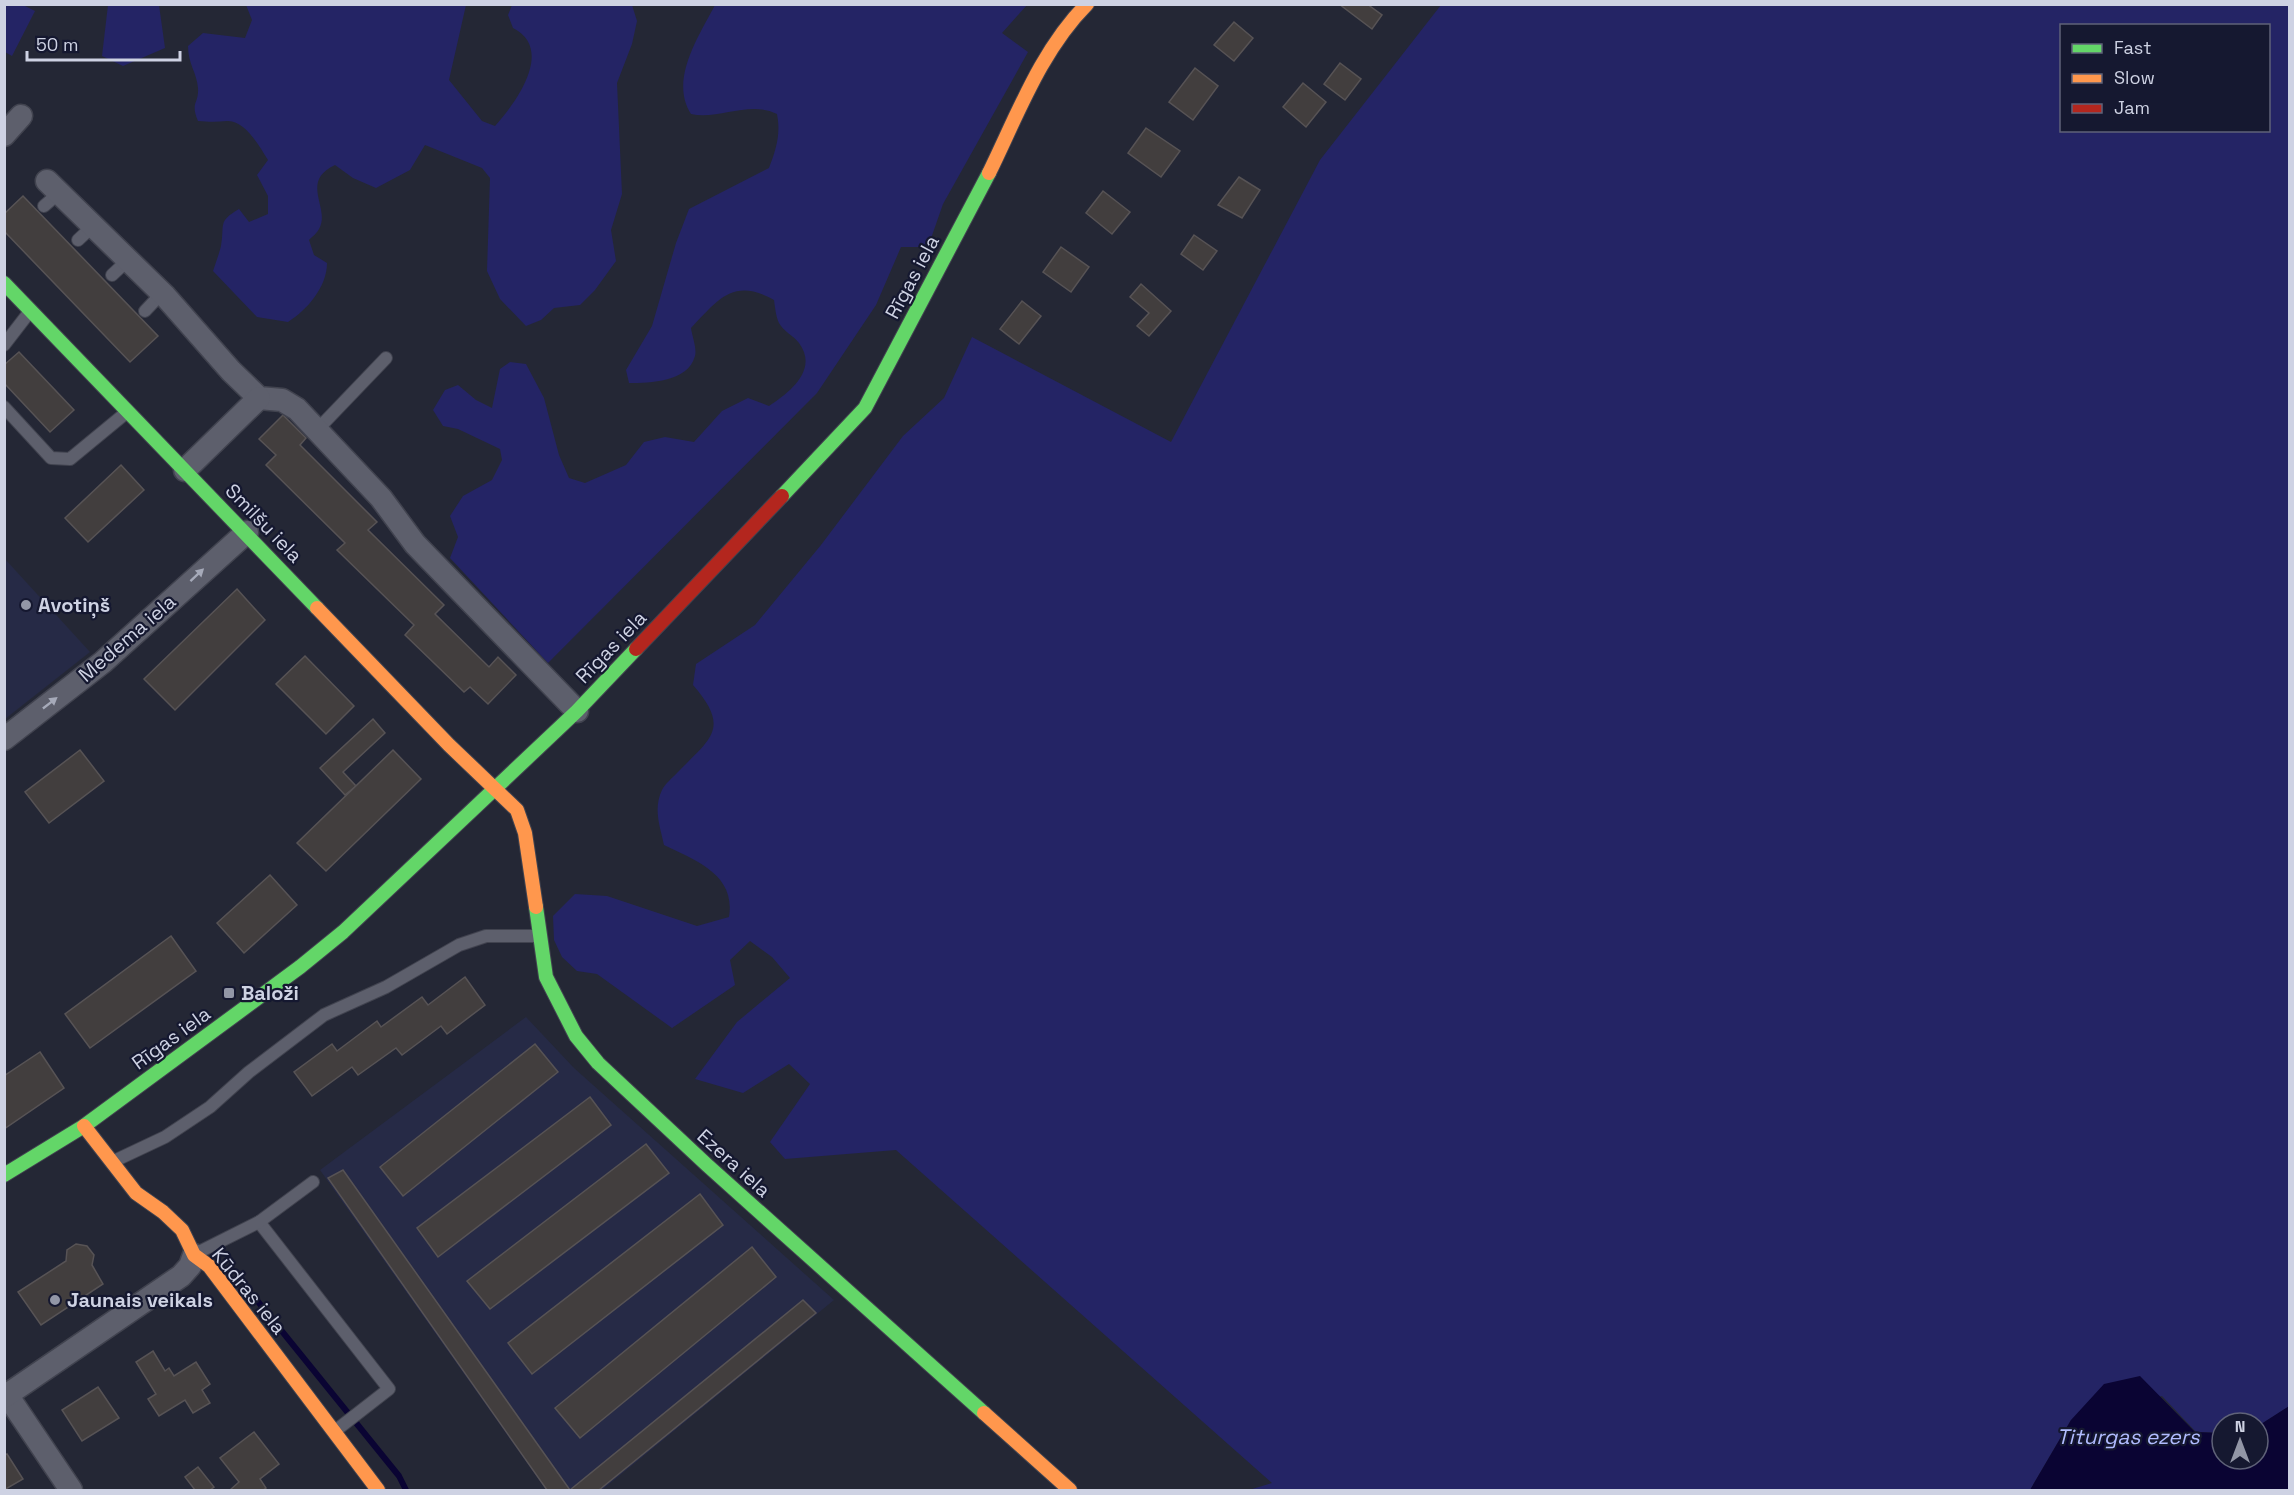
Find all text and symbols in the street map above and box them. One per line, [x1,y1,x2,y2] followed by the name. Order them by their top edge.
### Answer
[27,24,180,62] scale bar
[2060,24,2270,132] legend
[36,33,78,56] text: 50 m
[2114,36,2151,59] text: Fast
[2114,66,2155,89] text: Slow
[2114,96,2150,119] text: Jam
[879,231,945,323] street label: Rīgas iela
[220,478,308,568] street label: Smilšu iela
[190,568,205,582] one-way arrow
[73,589,181,687] street label: Medema iela
[38,592,110,619] place label: Avotiņš
[19,598,33,612] marker: Avotiņš
[570,605,652,689] street label: Rīgas iela
[42,697,58,709] one-way arrow
[241,980,299,1006] place label: Baloži
[222,986,236,1000] marker: Baloži
[126,1001,216,1075] street label: Rīgas iela
[692,1123,776,1203] street label: Ezera iela
[206,1242,292,1340] street label: Kūdras iela
[67,1287,213,1313] place label: Jaunais veikals
[48,1293,62,1307] marker: Jaunais veikals
[2210,1411,2270,1471] north arrow
[2235,1416,2245,1437] text: N
[2056,1423,2200,1450] water label: Titurgas ezers

